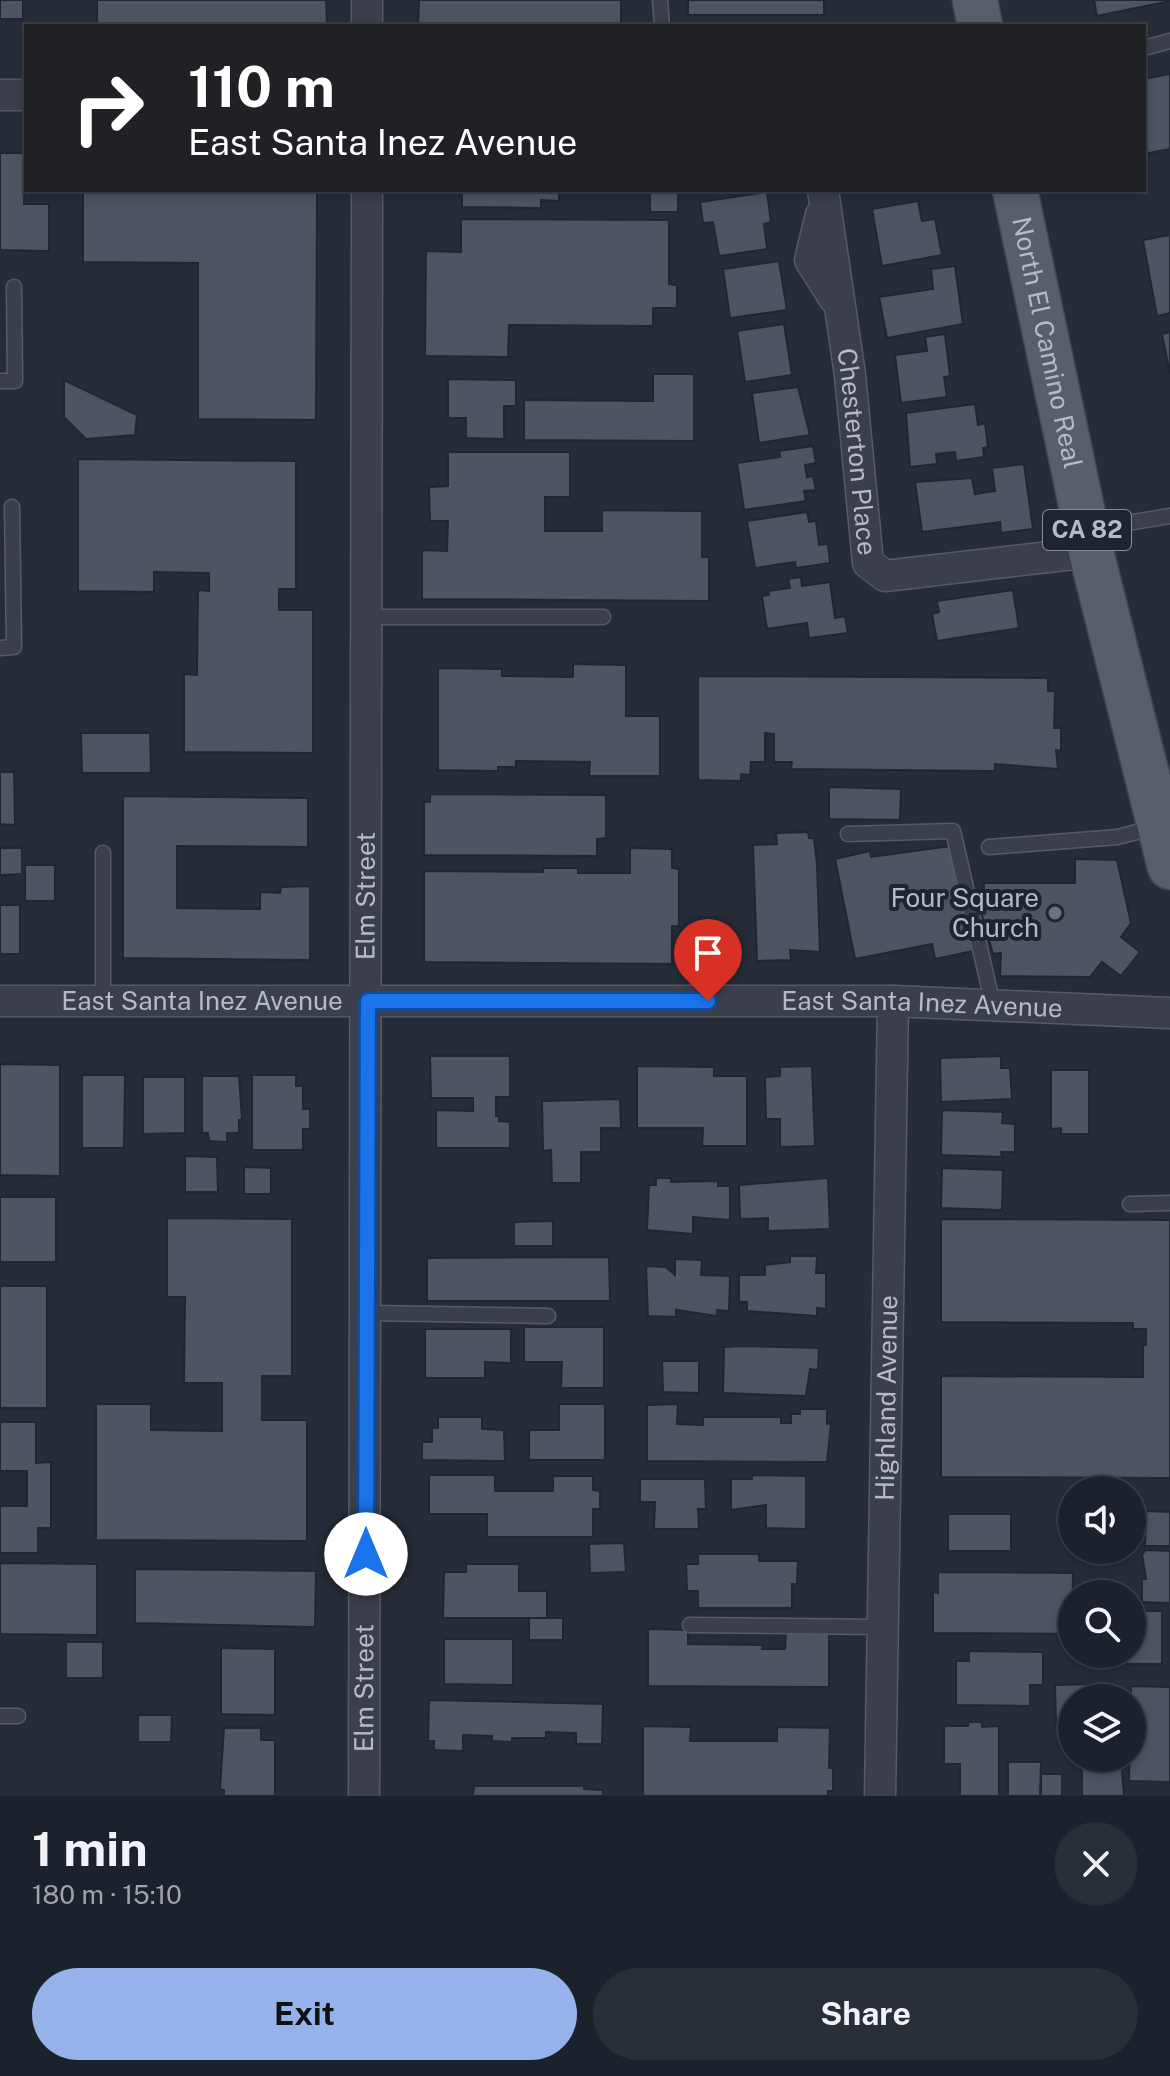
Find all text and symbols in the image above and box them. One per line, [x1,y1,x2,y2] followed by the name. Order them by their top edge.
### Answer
[188,54,335,120] text: 110 m
[56,56,160,160] icon: right
[188,121,577,163] text: East Santa Inez Avenue
[1006,214,1089,471] street label: North El Camino Real
[831,346,883,557] street label: Chesterton Place
[1043,510,1131,550] road number: CA 82
[350,832,381,960] street label: Elm Street
[890,882,1039,943] place label: Four Square Church
[1046,904,1064,922] marker: Four Square Church
[674,919,742,1001] pin
[686,931,730,975] icon: arrive
[61,985,343,1016] street label: East Santa Inez Avenue
[781,985,1063,1023] street label: East Santa Inez Avenue
[869,1295,903,1501] street label: Highland Avenue
[1058,1476,1146,1772] map controls
[1058,1476,1146,1564] button: sound
[324,1512,408,1596] position arrow
[1058,1580,1146,1668] button: search
[348,1624,379,1752] street label: Elm Street
[1058,1684,1146,1772] button: layers
[32,1820,148,1877] text: 1 min
[1054,1822,1138,1906] button: close
[32,1879,182,1910] text: 180 m · 15:10
[32,1968,577,2060] button: Exit
[593,1968,1138,2060] button: Share

